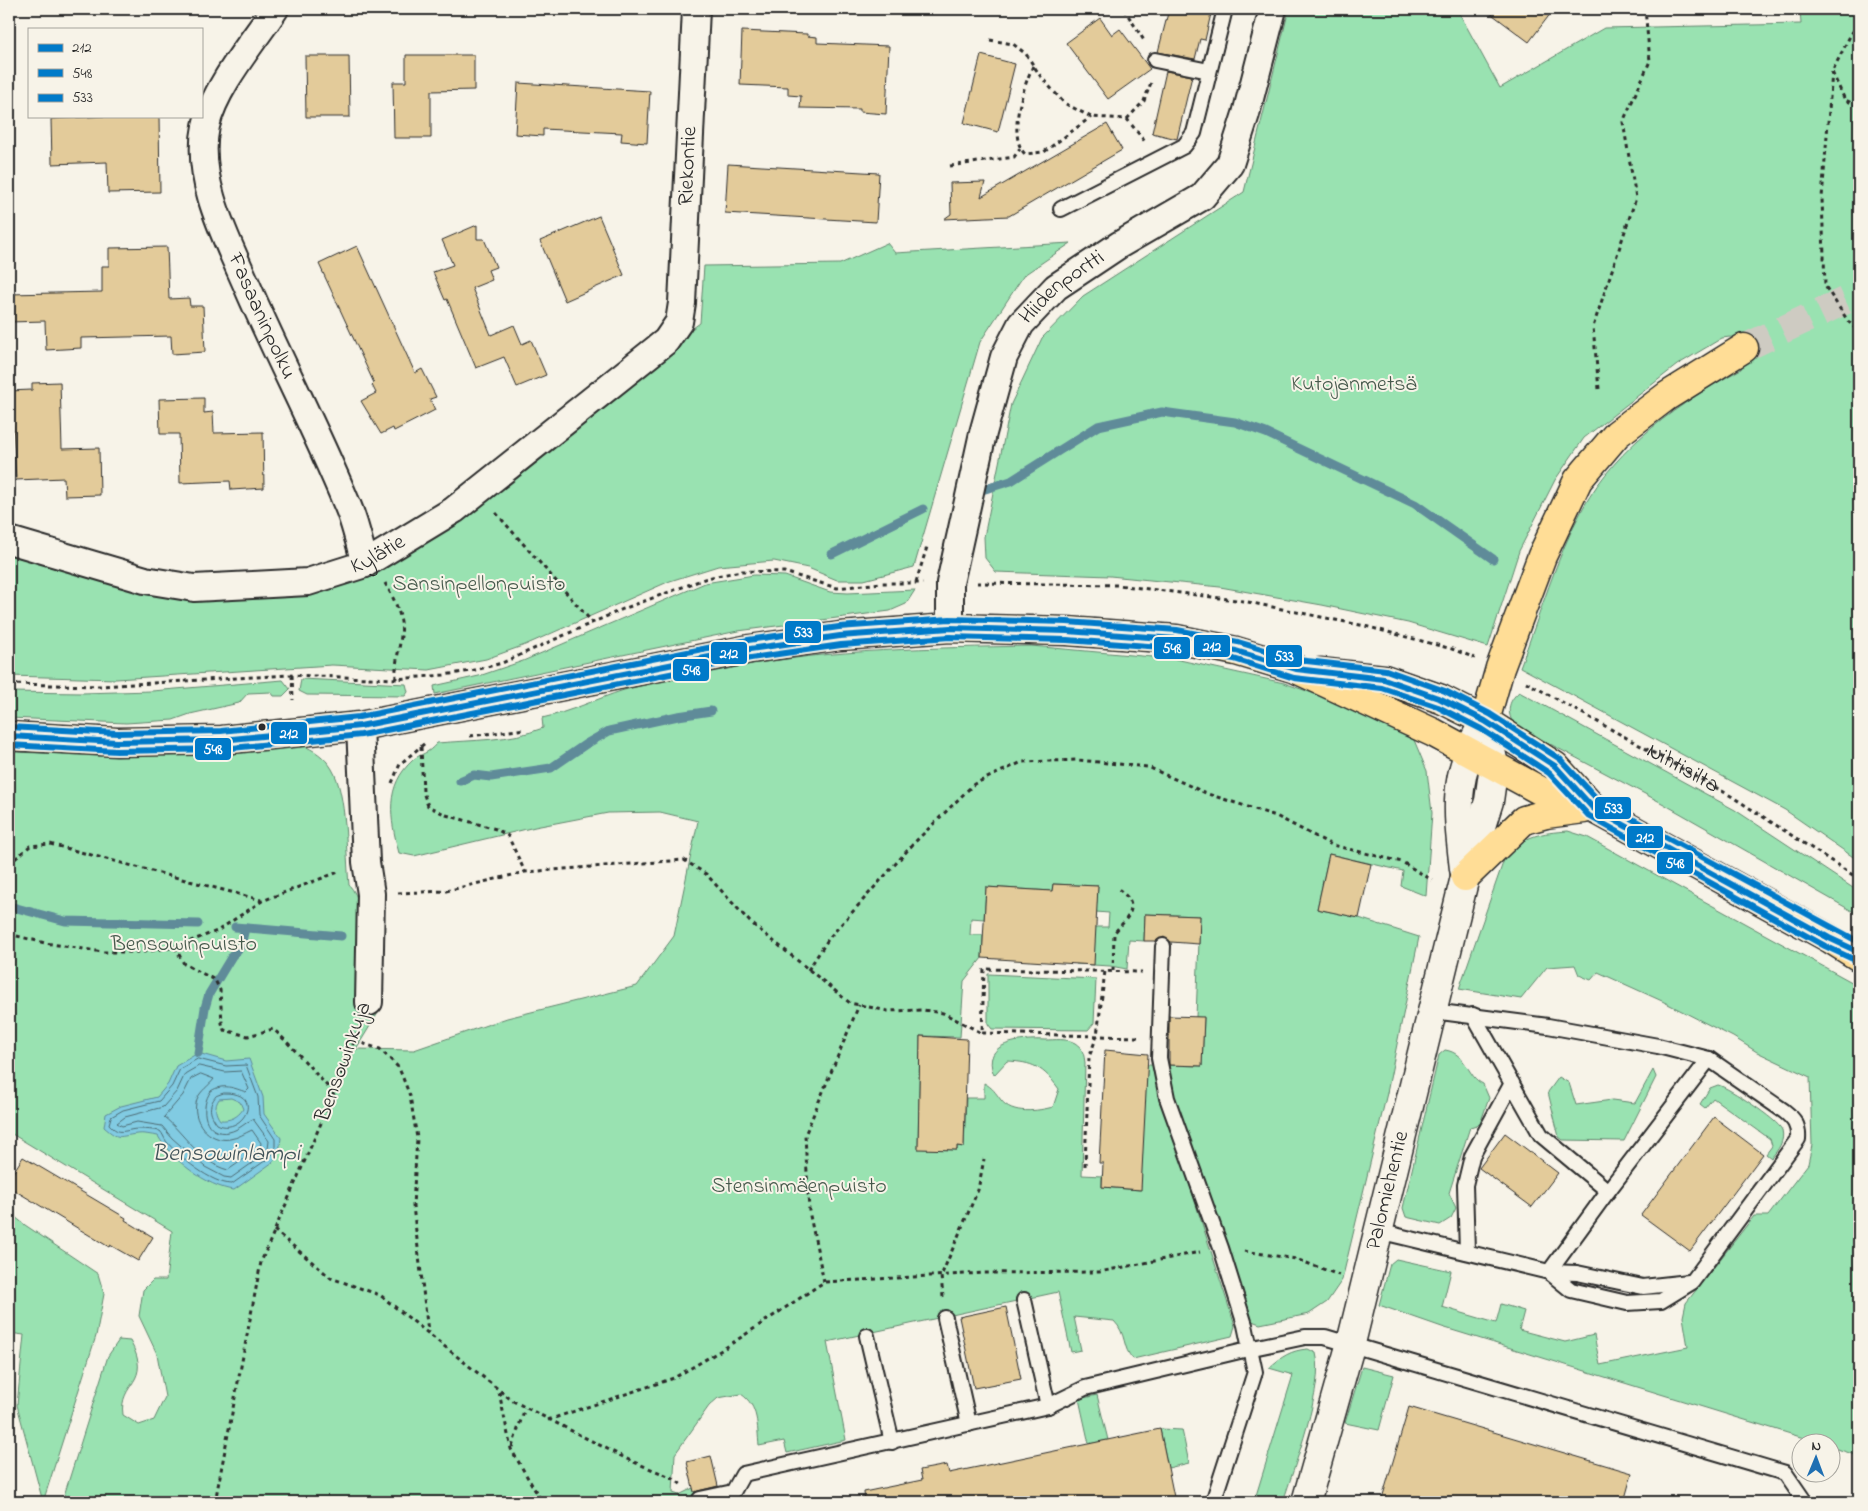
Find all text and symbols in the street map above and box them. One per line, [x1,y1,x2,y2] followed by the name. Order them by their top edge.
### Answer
[28,28,202,118] legend
[72,37,92,59] text: 212
[72,63,93,85] text: 548
[72,87,93,109] text: 533
[671,126,706,206] street label: Riekontie
[1012,243,1111,332] street label: Hiidenportti
[218,247,304,385] street label: Fasaaninpolku
[1291,369,1417,401] park label: Kutojanmetsä
[347,527,412,583] street label: Kylätie
[393,569,565,601] park label: Sansinpellonpuisto
[784,620,822,644] line badge: 533
[793,623,813,644] text: 533
[1193,634,1231,658] line badge: 212
[1153,636,1191,660] line badge: 548
[1202,637,1221,658] text: 212
[1162,639,1182,660] text: 548
[710,641,748,665] line badge: 212
[719,644,738,665] text: 212
[1265,644,1303,668] line badge: 533
[1274,647,1294,668] text: 533
[672,658,710,682] line badge: 548
[681,661,701,682] text: 548
[270,721,308,745] line badge: 212
[257,722,267,732] unlabelled marker
[279,724,298,745] text: 212
[1640,736,1725,802] street label: Nihtisilta
[194,737,232,761] line badge: 548
[203,740,223,761] text: 548
[1594,796,1632,820] line badge: 533
[1603,799,1623,820] text: 533
[1626,825,1664,849] line badge: 212
[1635,828,1654,849] text: 212
[1656,851,1694,875] line badge: 548
[1665,854,1685,875] text: 548
[110,929,257,961] park label: Bensowinpuisto
[307,997,381,1128] street label: Bensowinkuja
[1358,1128,1418,1254] street label: Palomiehentie
[152,1137,303,1172] water label: Bensowinlampi
[711,1171,887,1203] park label: Stensinmäenpuisto
[1790,1434,1840,1484] north arrow
[1811,1436,1821,1457] text: N

